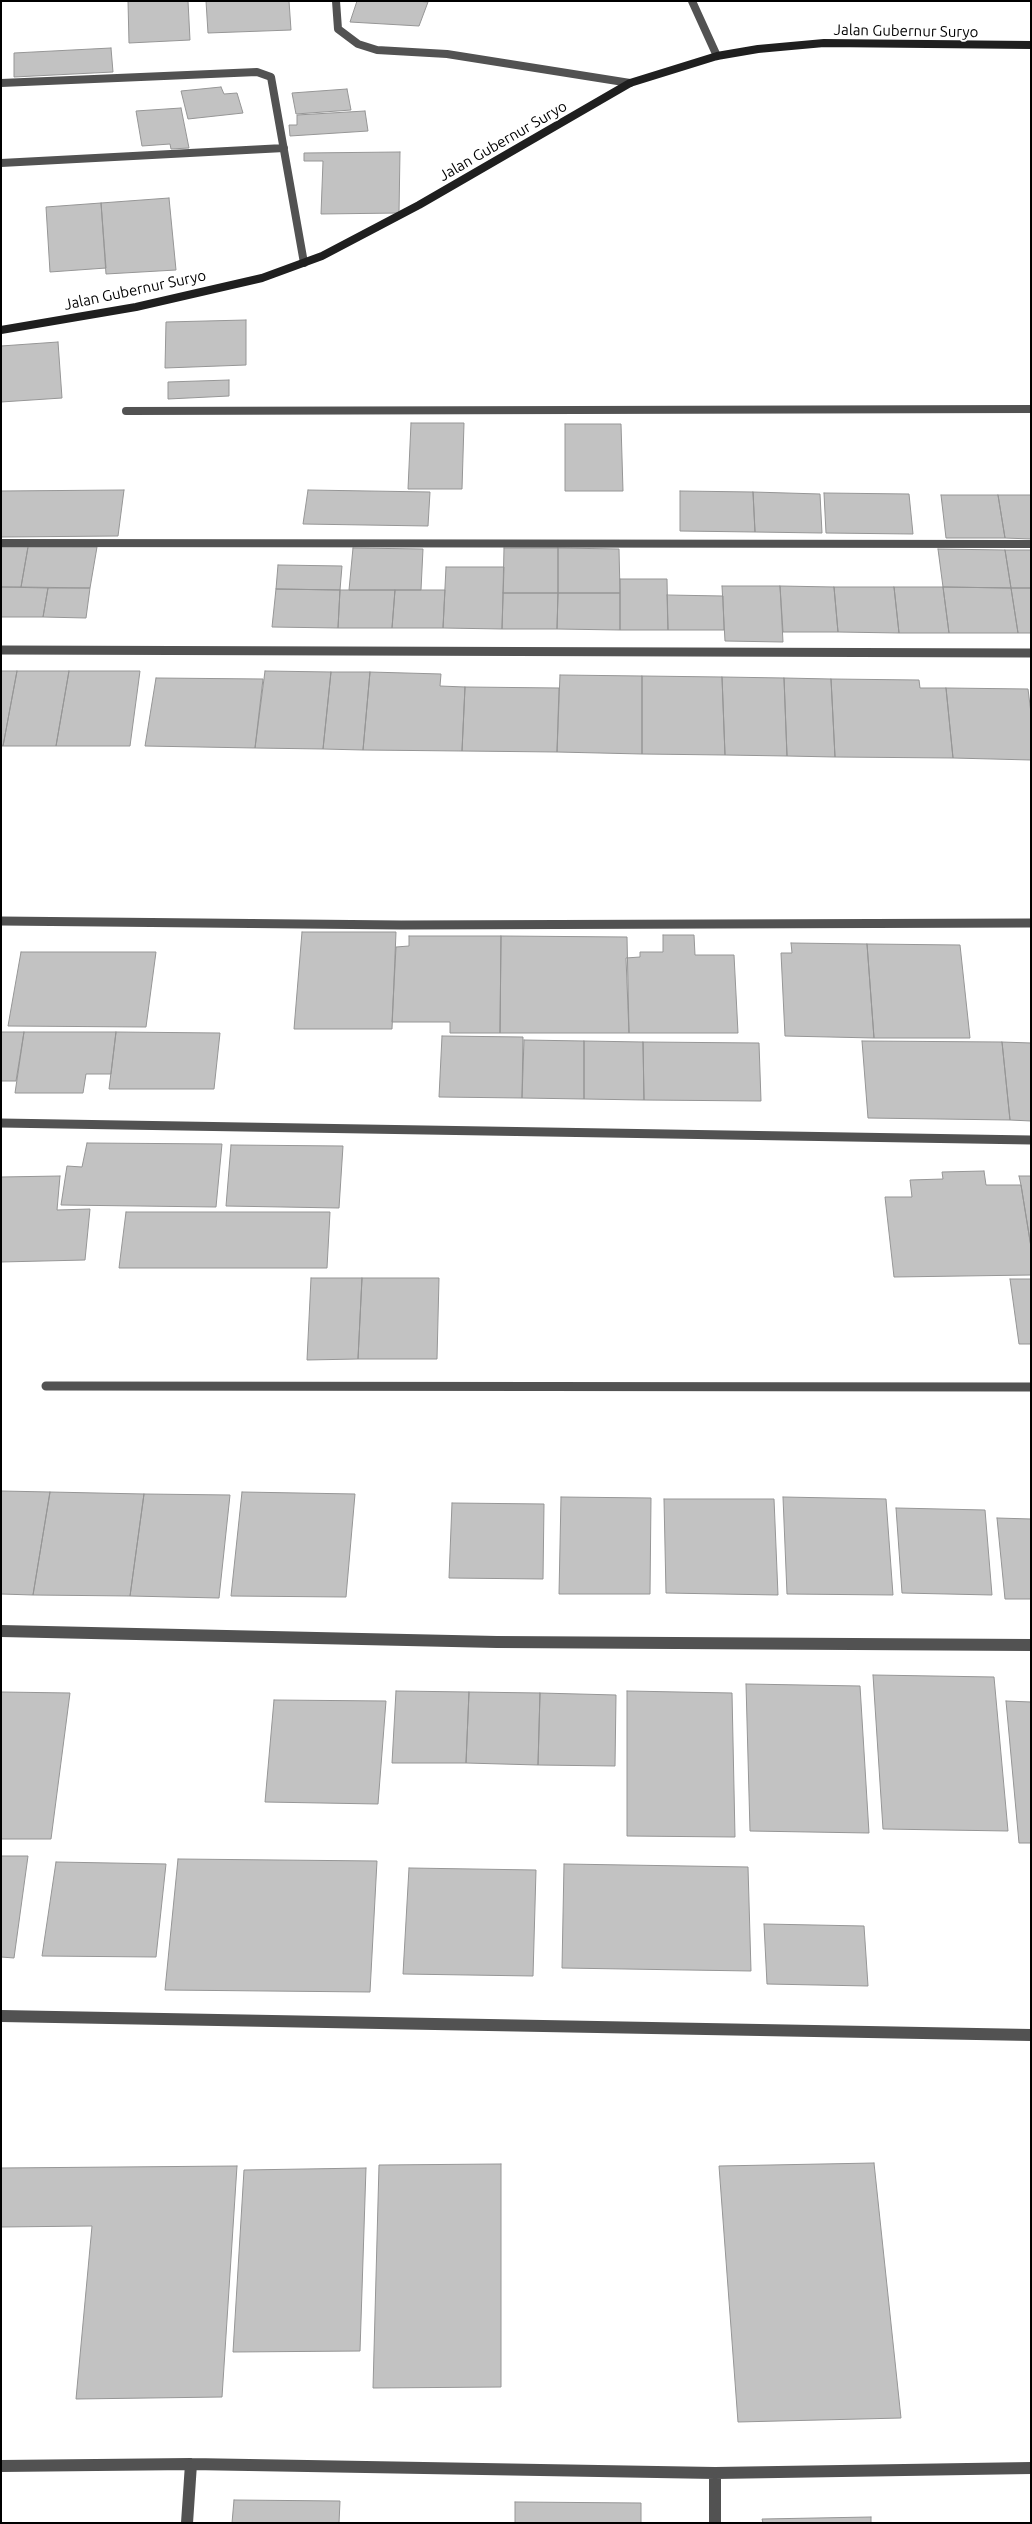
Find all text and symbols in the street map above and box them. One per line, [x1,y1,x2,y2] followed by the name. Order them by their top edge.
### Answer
[834,21,978,41] street label: Jalan Gubernur Suryo
[436,97,570,185] street label: Jalan Gubernur Suryo
[62,266,208,314] street label: Jalan Gubernur Suryo

